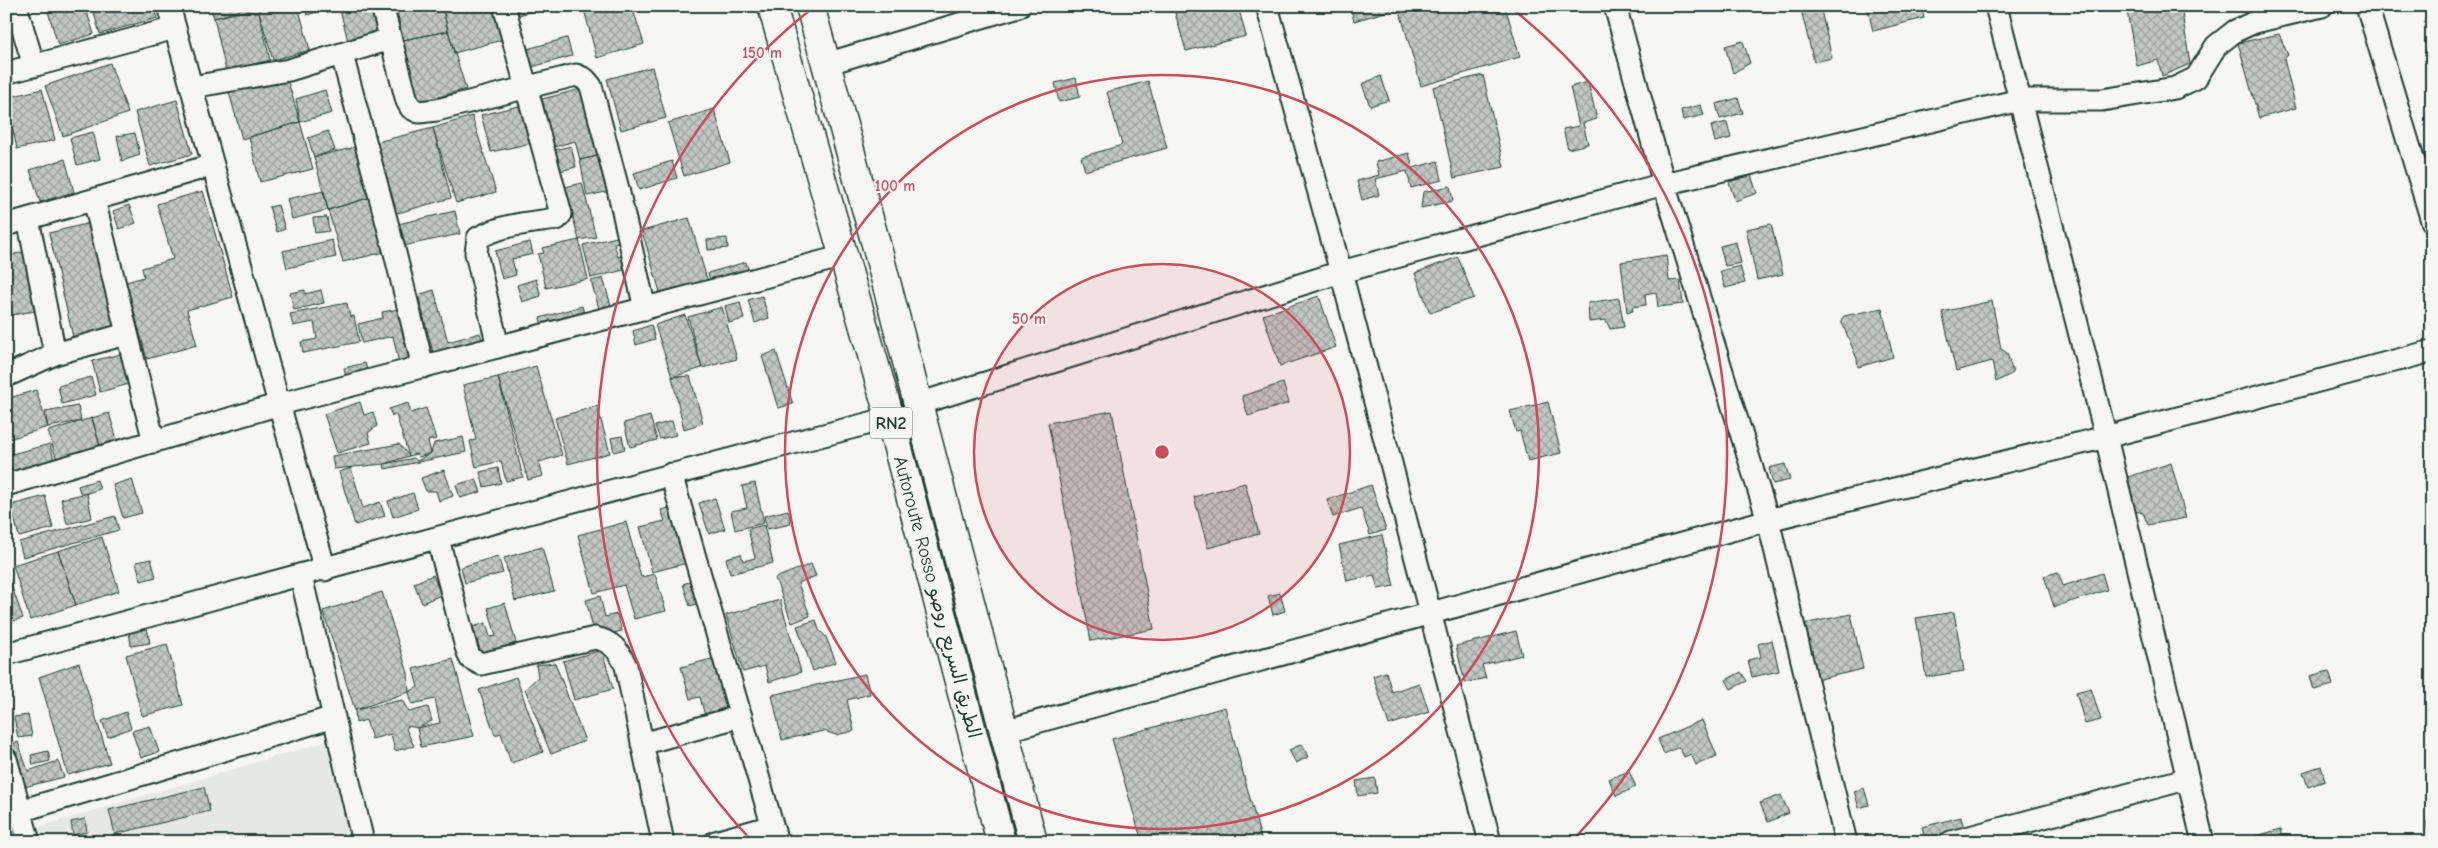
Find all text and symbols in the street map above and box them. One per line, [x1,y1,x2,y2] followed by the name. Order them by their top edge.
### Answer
[742,44,782,62] text: 150 m
[875,177,915,195] text: 100 m
[1012,310,1046,328] text: 50 m
[870,408,912,438] road number: RN2
[1153,443,1171,461] centre of rings
[887,453,985,741] street label: Autoroute Rosso الطريق السريع روصو

